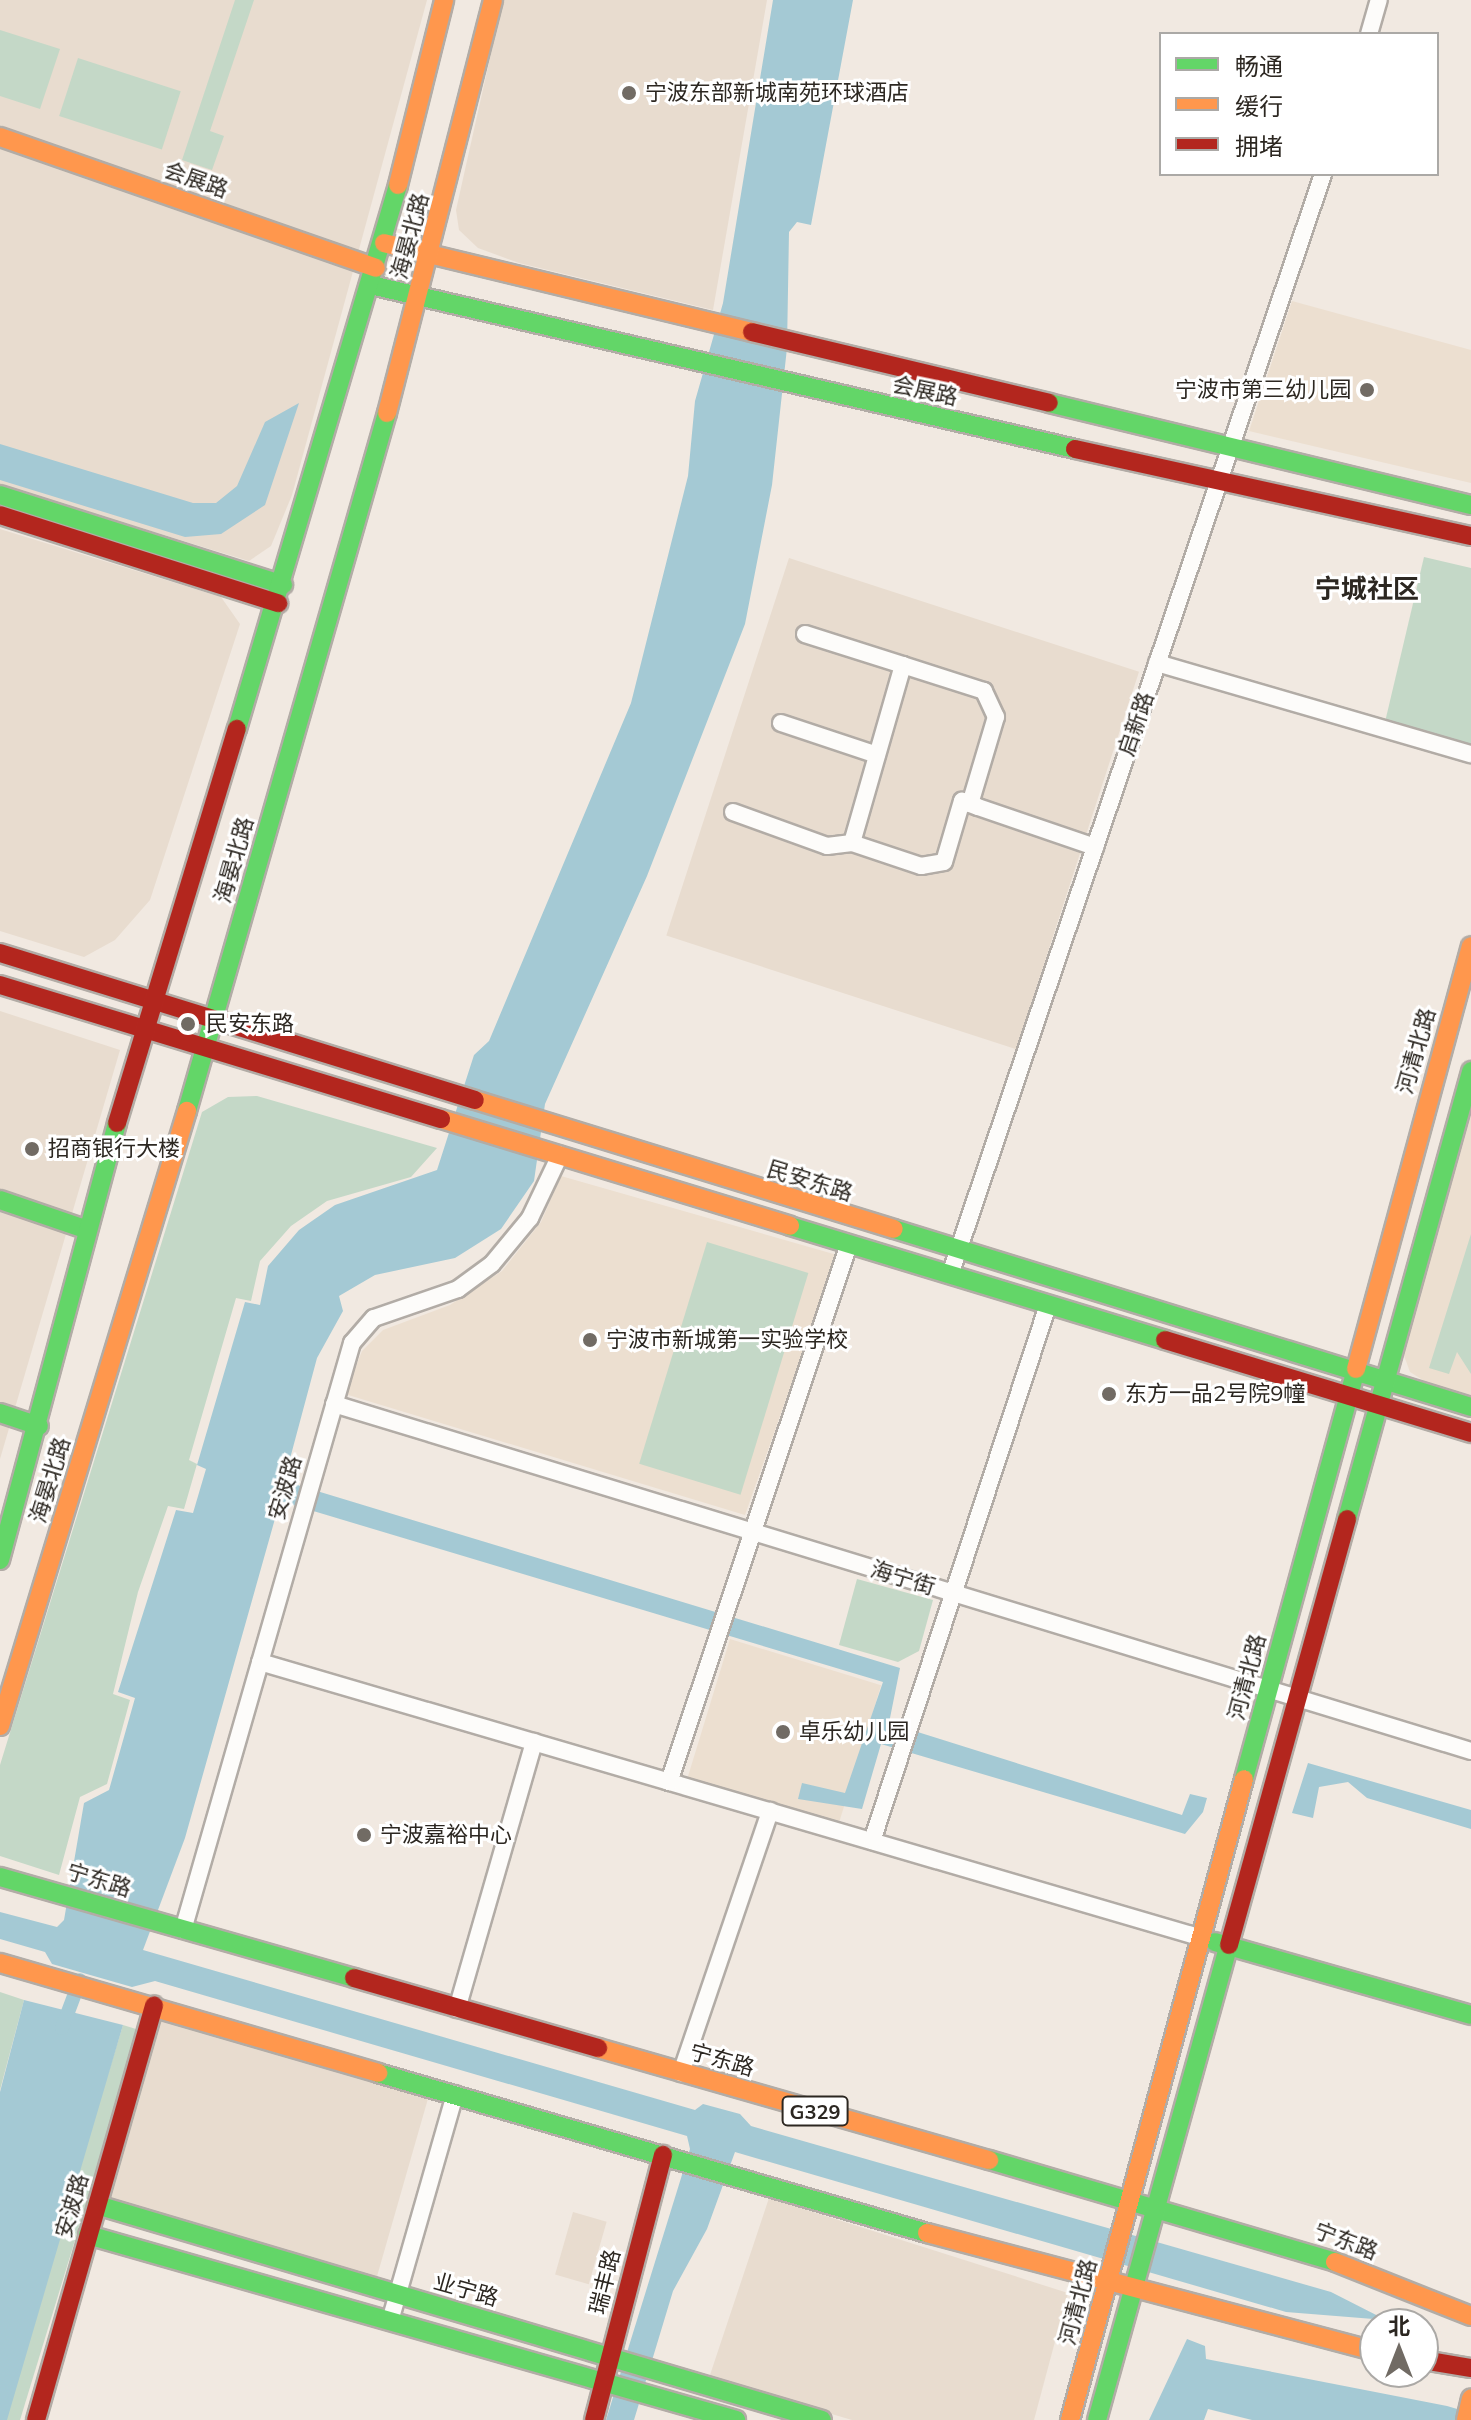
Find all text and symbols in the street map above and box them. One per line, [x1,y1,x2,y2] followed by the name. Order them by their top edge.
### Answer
[1159,32,1439,176] legend
[1235,51,1283,81] text: 畅通
[645,80,909,106] place label: 宁波东部新城南苑环球酒店
[620,84,638,102] marker: 宁波东部新城南苑环球酒店
[1235,91,1283,121] text: 缓行
[1235,131,1283,161] text: 拥堵
[161,157,231,203] street label: 会展路
[386,190,434,282] street label: 海晏北路
[890,371,960,411] street label: 会展路
[1175,377,1351,403] place label: 宁波市第三幼儿园
[1358,381,1376,399] marker: 宁波市第三幼儿园
[1315,573,1419,605] district label: 宁城社区
[1113,689,1159,759] street label: 启新路
[209,814,259,906] street label: 海晏北路
[1391,1005,1441,1097] street label: 河清北路
[206,1011,294,1037] place label: 民安东路
[177,1013,199,1035] marker: 民安东路
[48,1136,180,1162] place label: 招商银行大楼
[23,1140,41,1158] marker: 招商银行大楼
[764,1156,856,1206] street label: 民安东路
[606,1327,848,1353] place label: 宁波市新城第一实验学校
[581,1331,599,1349] marker: 宁波市新城第一实验学校
[1125,1381,1305,1407] place label: 东方一品2号院9幢
[1100,1385,1118,1403] marker: 东方一品2号院9幢
[25,1434,75,1526] street label: 海晏北路
[263,1453,307,1523] street label: 安波路
[868,1556,938,1600] street label: 海宁街
[1223,1631,1271,1723] street label: 河清北路
[799,1719,909,1745] place label: 卓乐幼儿园
[774,1723,792,1741] marker: 卓乐幼儿园
[380,1822,512,1848] place label: 宁波嘉裕中心
[355,1826,373,1844] marker: 宁波嘉裕中心
[64,1858,134,1902] street label: 宁东路
[687,2038,757,2082] street label: 宁东路
[781,2095,849,2127] road number: G329
[50,2171,94,2241] street label: 安波路
[1310,2217,1382,2265] street label: 宁东路
[584,2247,626,2317] street label: 瑞丰路
[1054,2256,1102,2348] street label: 河清北路
[431,2268,501,2312] street label: 业宁路
[1359,2308,1439,2388] north arrow
[1388,2312,1410,2340] text: 北

